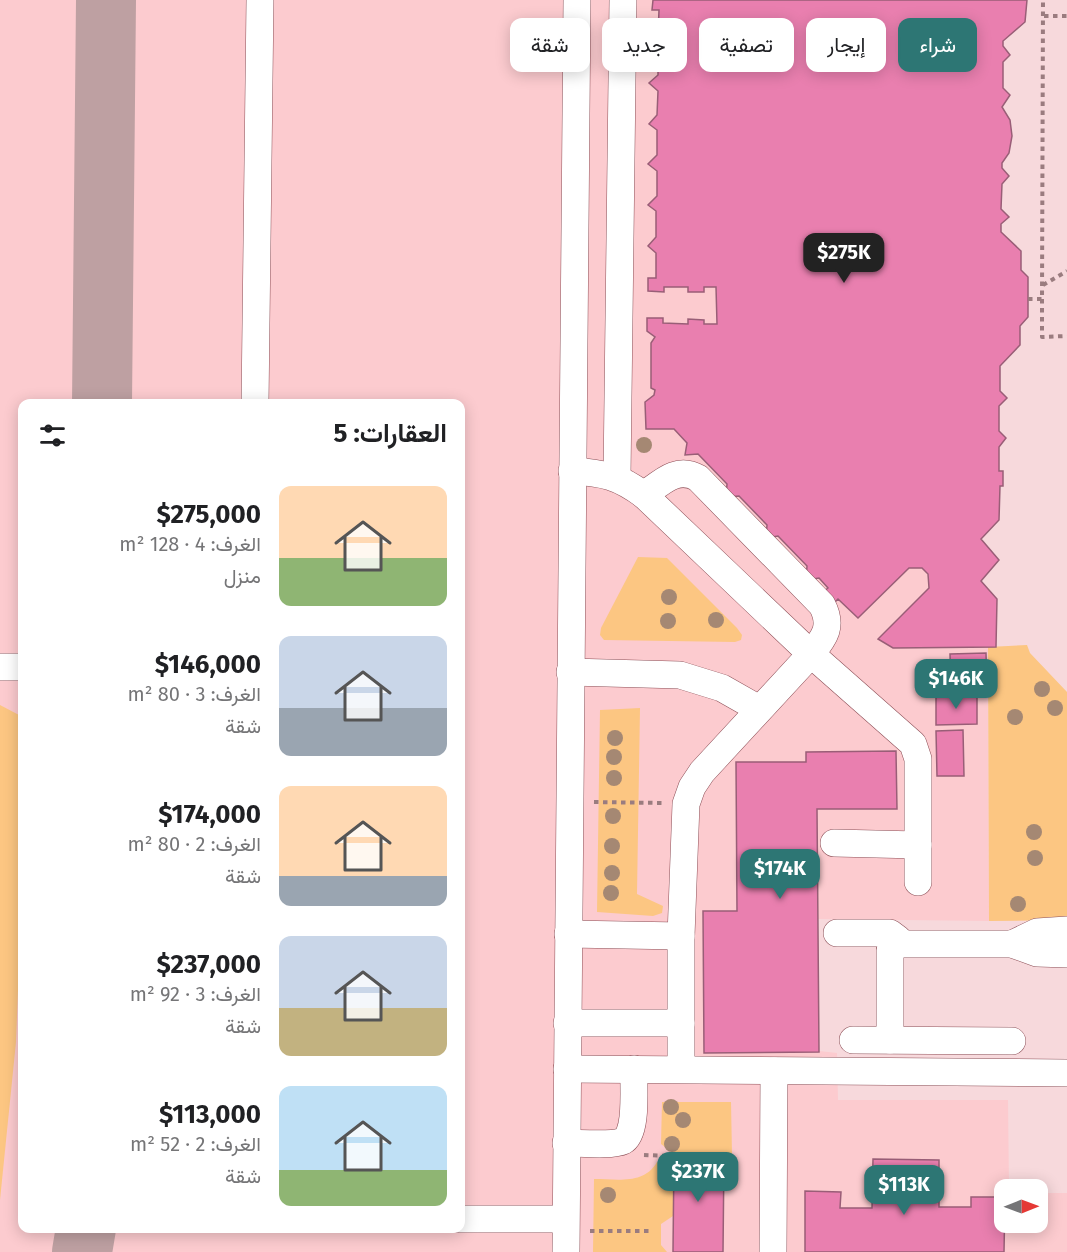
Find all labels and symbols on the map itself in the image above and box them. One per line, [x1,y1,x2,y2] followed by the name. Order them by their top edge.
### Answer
[802,233,886,284] pin: $275K
[914,659,998,710] pin: $146K
[738,849,822,900] pin: $174K
[656,1152,740,1203] pin: $237K
[862,1165,946,1216] pin: $113K
[994,1179,1048,1233] north arrow

